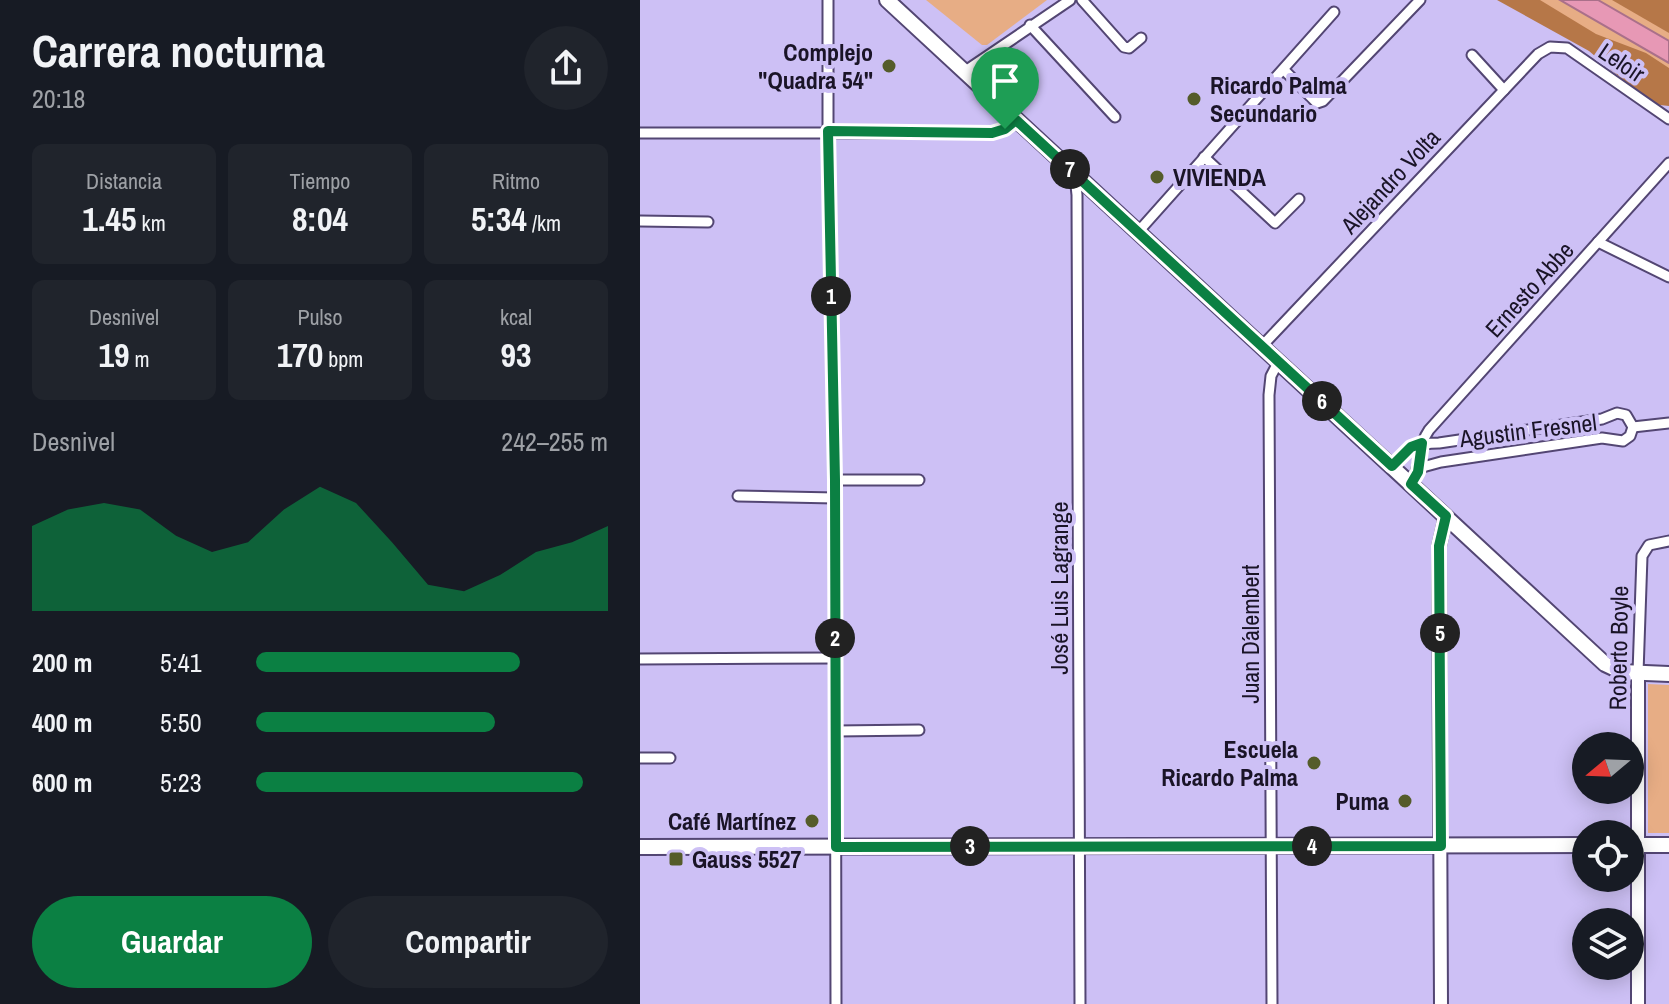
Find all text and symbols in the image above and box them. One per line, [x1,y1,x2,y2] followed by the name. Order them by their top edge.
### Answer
[32,21,325,81] text: Carrera nocturna
[524,26,608,110] button: share
[1593,35,1652,89] street label: Leloir
[758,36,873,96] place label: Complejo "Quadra 54"
[971,47,1039,129] pin
[880,57,898,75] marker: Complejo "Quadra 54"
[983,59,1027,103] icon: arrive
[1210,69,1347,129] place label: Ricardo Palma Secundario
[32,81,85,116] text: 20:18
[1185,90,1203,108] marker: Ricardo Palma Secundario
[1332,122,1447,241] street label: Alejandro Volta
[1050,149,1090,189] pin: 7
[1065,154,1075,184] text: 7
[1173,161,1267,193] place label: VIVIENDA
[86,166,162,196] text: Distancia
[290,166,350,196] text: Tiempo
[492,166,540,196] text: Ritmo
[1148,168,1166,186] marker: VIVIENDA
[82,196,137,242] text: 1.45
[292,196,348,242] text: 8:04
[471,196,527,242] text: 5:34
[137,208,166,238] text: km
[527,208,561,238] text: /km
[1478,234,1580,344] street label: Ernesto Abbe
[811,276,851,316] pin: 1
[826,281,836,311] text: 1
[89,302,159,332] text: Desnivel
[297,302,343,332] text: Pulso
[500,302,532,332] text: kcal
[98,332,129,378] text: 19
[277,332,323,378] text: 170
[500,332,532,378] text: 93
[129,344,150,374] text: m
[323,344,363,374] text: bpm
[1302,381,1342,421] pin: 6
[1317,386,1327,416] text: 6
[1457,406,1598,454] street label: Agustin Fresnel
[32,424,115,459] text: Desnivel
[501,424,608,459] text: 242–255 m
[1043,502,1075,674] street label: José Luis Lagrange
[1234,564,1266,703] street label: Juan D´alembert
[1601,585,1635,711] street label: Roberto Boyle
[1420,613,1460,653] pin: 5
[815,618,855,658] pin: 2
[1435,618,1445,648] text: 5
[830,623,840,653] text: 2
[32,645,92,680] text: 200 m
[160,645,202,680] text: 5:41
[32,705,92,740] text: 400 m
[160,705,202,740] text: 5:50
[1572,732,1644,804] north arrow
[1572,732,1644,980] map controls
[1161,733,1298,793] place label: Escuela Ricardo Palma
[1305,754,1323,772] marker: Escuela Ricardo Palma
[32,765,92,800] text: 600 m
[160,765,202,800] text: 5:23
[1335,785,1389,817] place label: Puma
[1396,792,1414,810] marker: Puma
[668,805,796,837] place label: Café Martínez
[803,812,821,830] marker: Café Martínez
[1572,820,1644,892] button: locate
[950,826,990,866] pin: 3
[1292,826,1332,866] pin: 4
[965,831,975,861] text: 3
[1307,831,1317,861] text: 4
[692,843,801,875] place label: Gauss 5527
[667,850,685,868] marker: Gauss 5527
[32,896,312,988] button: Guardar
[328,896,608,988] button: Compartir
[1572,908,1644,980] button: layers

